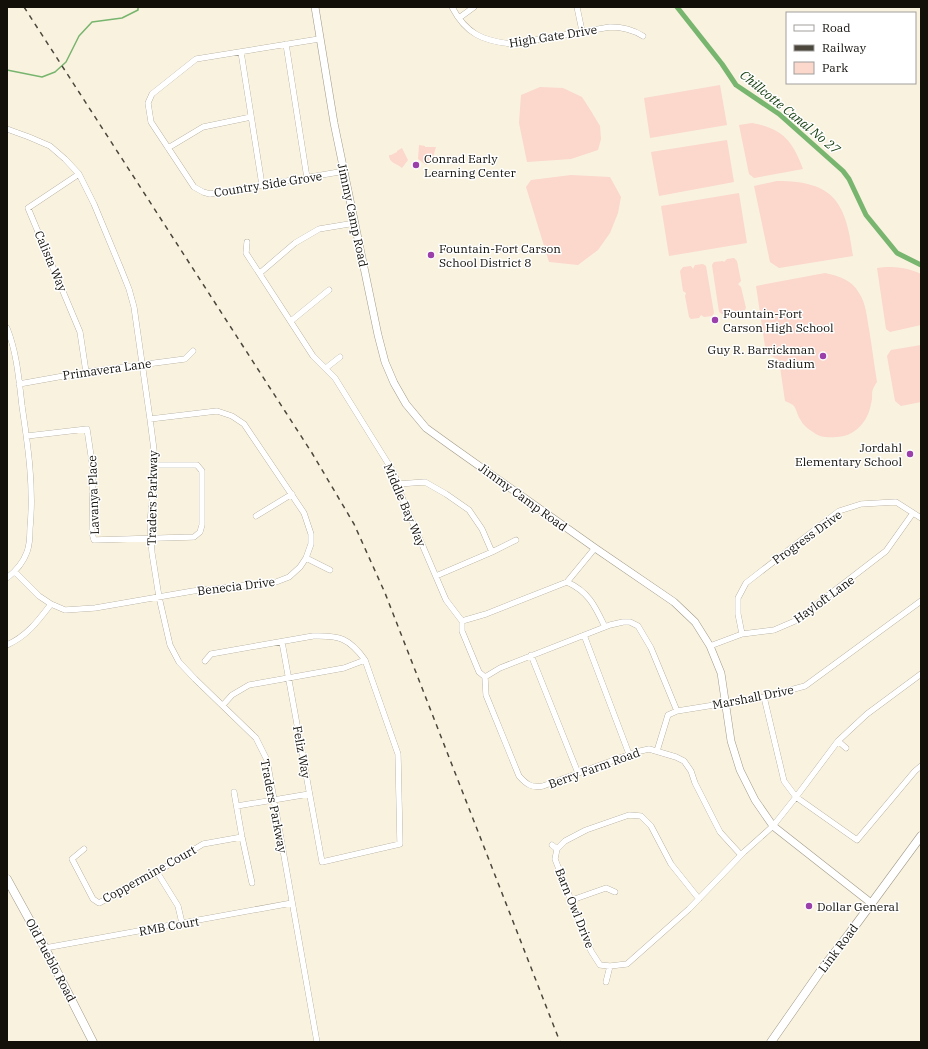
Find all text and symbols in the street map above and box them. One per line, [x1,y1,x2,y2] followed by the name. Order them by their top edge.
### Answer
[786,12,916,84] legend
[822,20,851,35] text: Road
[508,22,598,50] street label: High Gate Drive
[822,40,867,55] text: Railway
[822,60,848,75] text: Park
[737,66,844,158] water label: Chillcotte Canal No 27
[424,151,516,180] place label: Conrad Early Learning Center
[411,160,421,170] marker: Conrad Early Learning Center
[335,162,371,268] street label: Jimmy Camp Road
[213,168,323,200] street label: Country Side Grove
[31,228,71,294] street label: Calista Way
[439,241,561,270] place label: Fountain-Fort Carson School District 8
[426,250,436,260] marker: Fountain-Fort Carson School District 8
[723,306,834,335] place label: Fountain-Fort Carson High School
[710,315,720,325] marker: Fountain-Fort Carson High School
[708,342,816,371] place label: Guy R. Barrickman Stadium
[818,351,828,361] marker: Guy R. Barrickman Stadium
[62,355,152,383] street label: Primavera Lane
[795,440,902,469] place label: Jordahl Elementary School
[905,449,915,459] marker: Jordahl Elementary School
[144,450,160,546] street label: Traders Parkway
[84,455,102,535] street label: Lavanya Place
[476,460,570,534] street label: Jimmy Camp Road
[381,461,430,549] street label: Middle Bay Way
[769,507,845,567] street label: Progress Drive
[791,572,857,626] street label: Hayloft Lane
[196,574,276,598] street label: Benecia Drive
[711,682,795,712] street label: Marshall Drive
[290,724,314,780] street label: Feliz Way
[546,744,642,792] street label: Berry Farm Road
[258,758,291,855] street label: Traders Parkway
[100,842,198,906] street label: Coppermine Court
[552,866,598,950] street label: Barn Owl Drive
[817,899,899,914] place label: Dollar General
[804,901,814,911] marker: Dollar General
[138,913,200,939] street label: RMB Court
[23,916,79,1004] street label: Old Pueblo Road
[815,921,861,975] street label: Link Road

